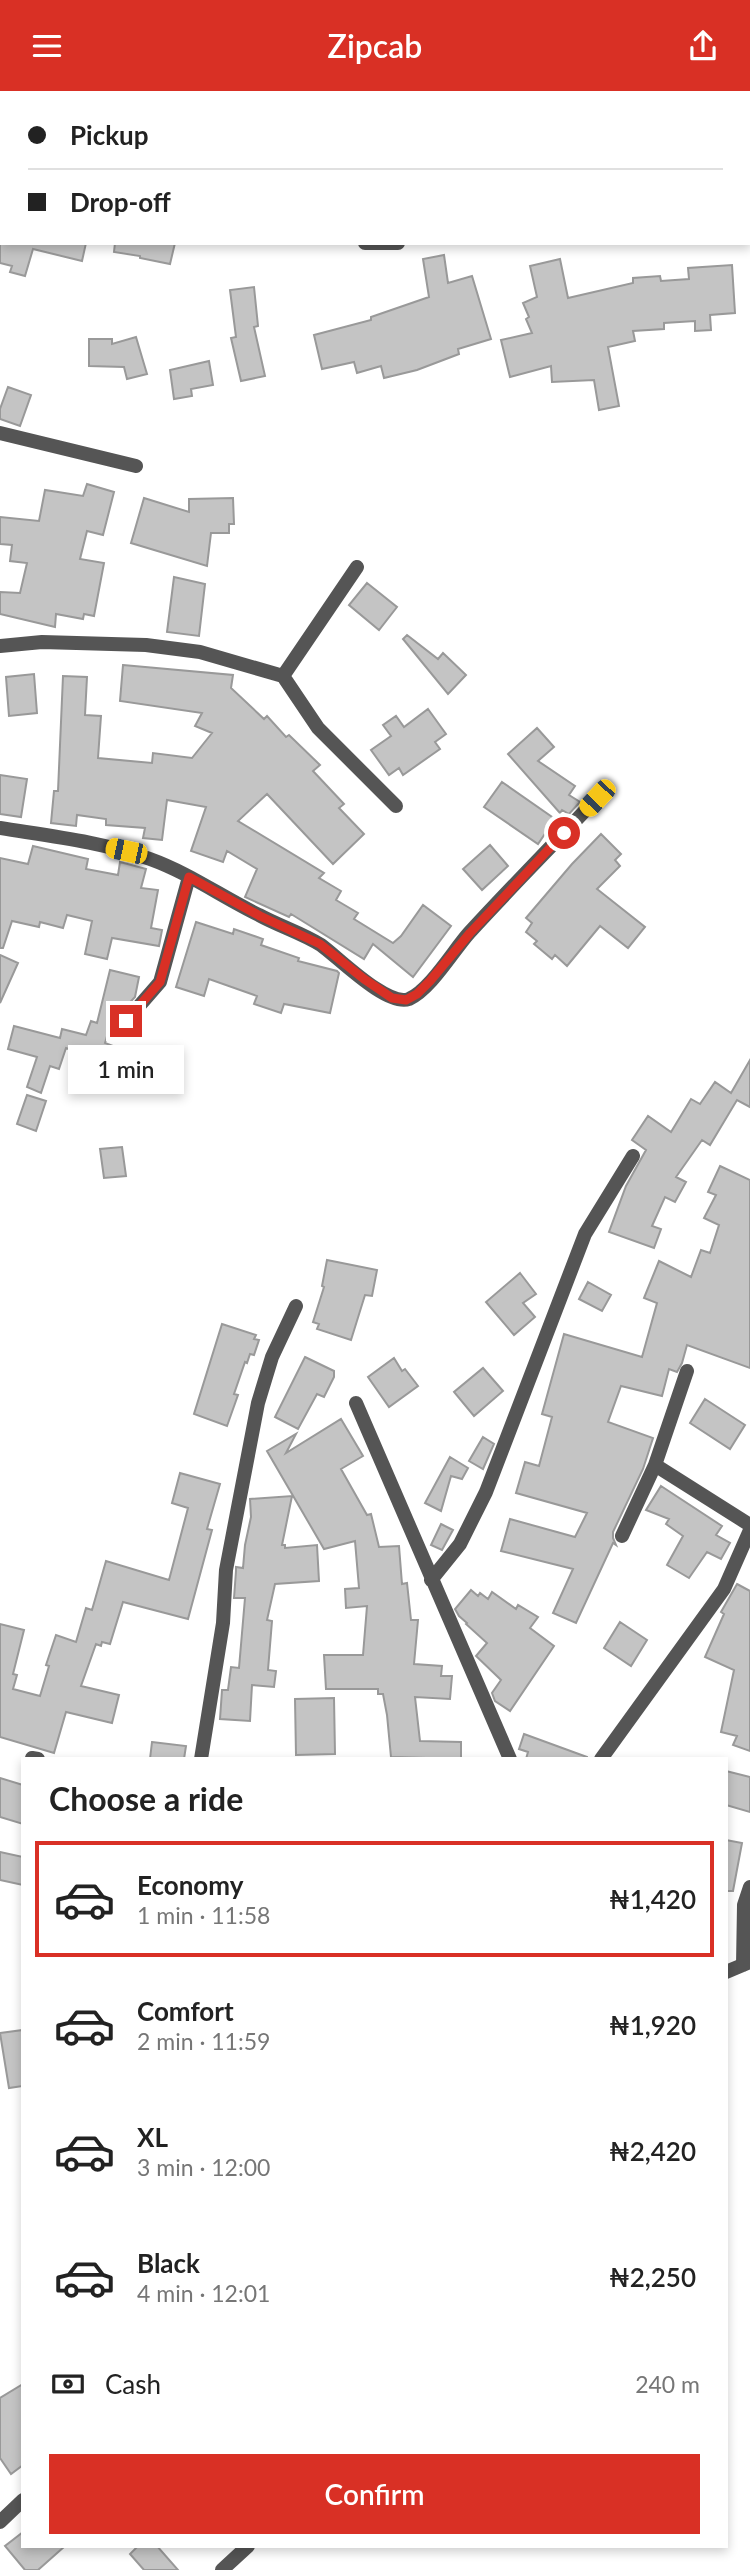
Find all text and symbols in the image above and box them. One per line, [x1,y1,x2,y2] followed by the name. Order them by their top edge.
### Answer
[328,26,422,65] text: Zipcab
[28,27,66,65] icon: menu
[684,27,722,65] icon: share
[70,119,149,151] text: Pickup
[70,186,171,218] text: Drop-off
[575,775,620,821] car
[548,817,580,849] route start
[104,836,149,866] car
[110,1005,142,1037] route end
[68,1045,184,1095] callout: 1 min
[98,1055,154,1083] text: 1 min
[49,1779,243,1818] text: Choose a ride
[53,1868,116,1931] icon: car
[137,1869,243,1901] text: Economy
[609,1883,696,1915] text: ₦1,420
[137,1901,270,1929] text: 1 min · 11:58
[53,1994,116,2057] icon: car
[137,1995,234,2027] text: Comfort
[609,2009,696,2041] text: ₦1,920
[137,2027,270,2055] text: 2 min · 11:59
[53,2120,116,2183] icon: car
[137,2121,168,2153] text: XL
[609,2135,696,2167] text: ₦2,420
[137,2153,270,2181] text: 3 min · 12:00
[53,2246,116,2309] icon: car
[137,2247,200,2279] text: Black
[609,2261,696,2293] text: ₦2,250
[137,2279,270,2307] text: 4 min · 12:01
[49,2365,87,2403] icon: cash
[105,2368,161,2400] text: Cash
[635,2370,700,2398] text: 240 m
[49,2454,700,2534] button: Confirm

